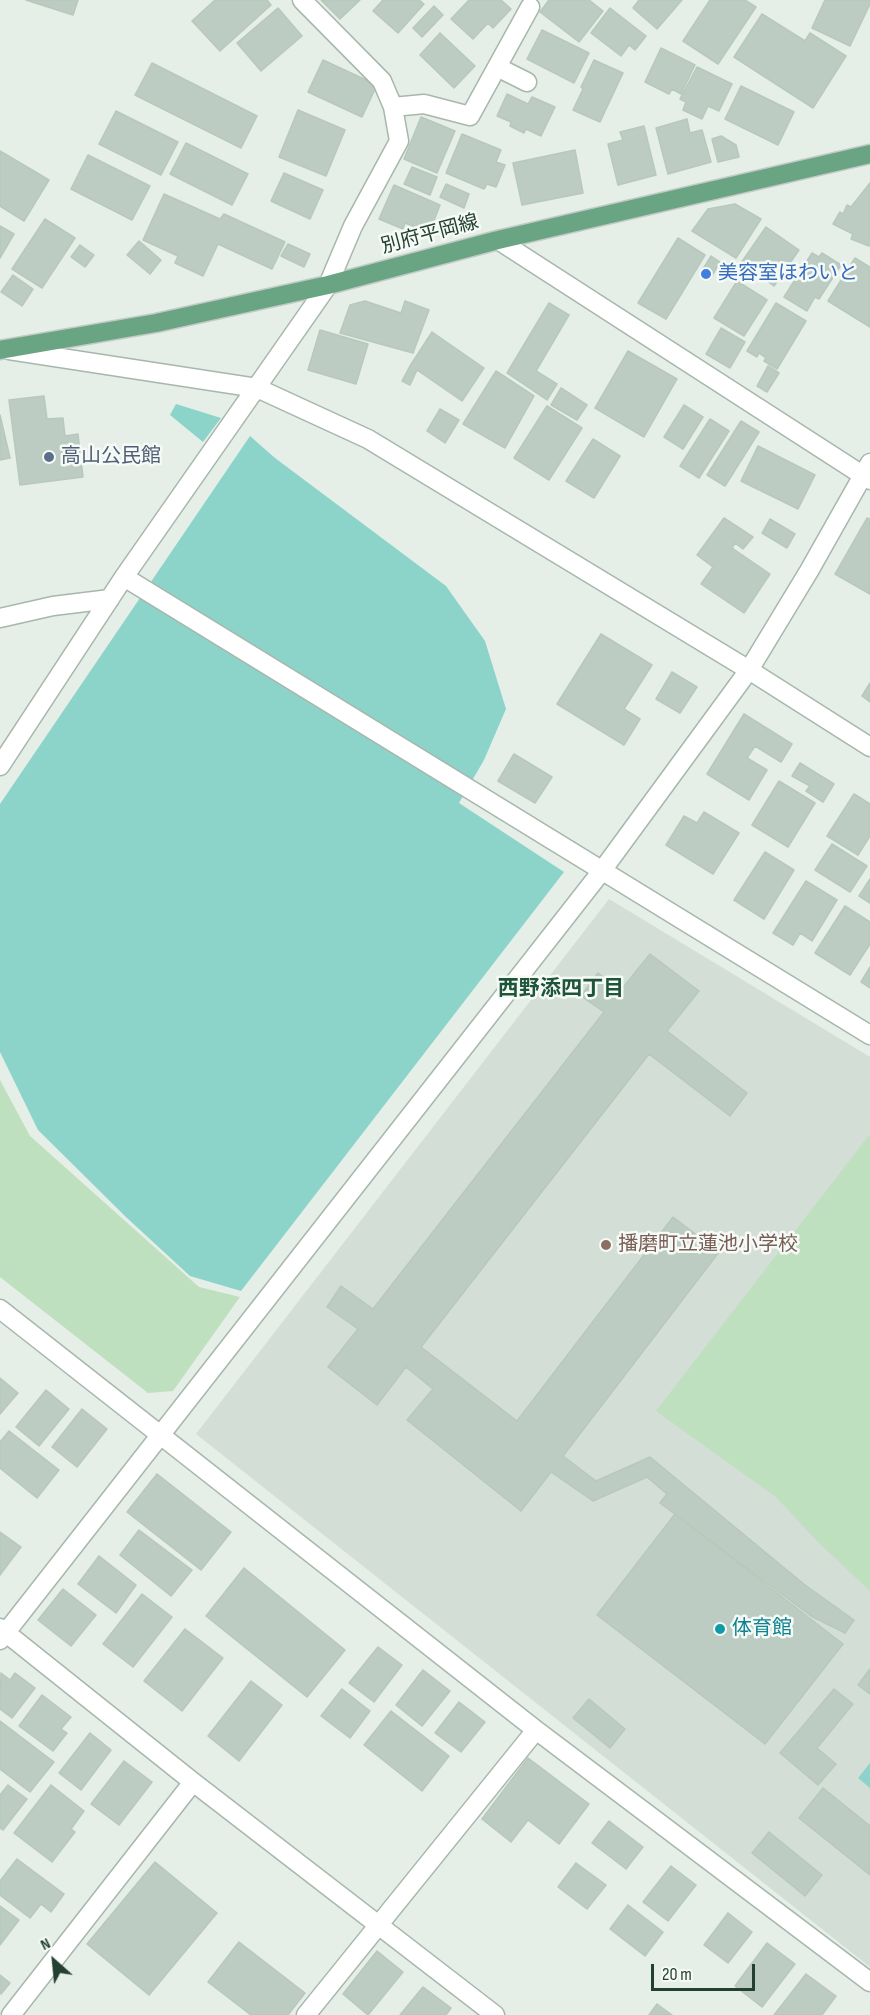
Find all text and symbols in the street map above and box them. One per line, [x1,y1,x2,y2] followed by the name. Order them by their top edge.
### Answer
[379,210,481,260] street label: 別府平岡線
[718,262,858,286] place label: 美容室ほわいと
[699,267,713,281] marker: 美容室ほわいと
[61,445,161,469] place label: 高山公民館
[42,450,56,464] marker: 高山公民館
[498,977,624,1003] district label: 西野添四丁目
[618,1233,798,1257] place label: 播磨町立蓮池小学校
[599,1238,613,1252] marker: 播磨町立蓮池小学校
[732,1617,792,1641] place label: 体育館
[713,1622,727,1636] marker: 体育館
[24,1931,84,1991] north arrow
[37,1934,54,1955] text: N
[654,1952,758,1990] scale bar
[662,1964,692,1985] text: 20 m

